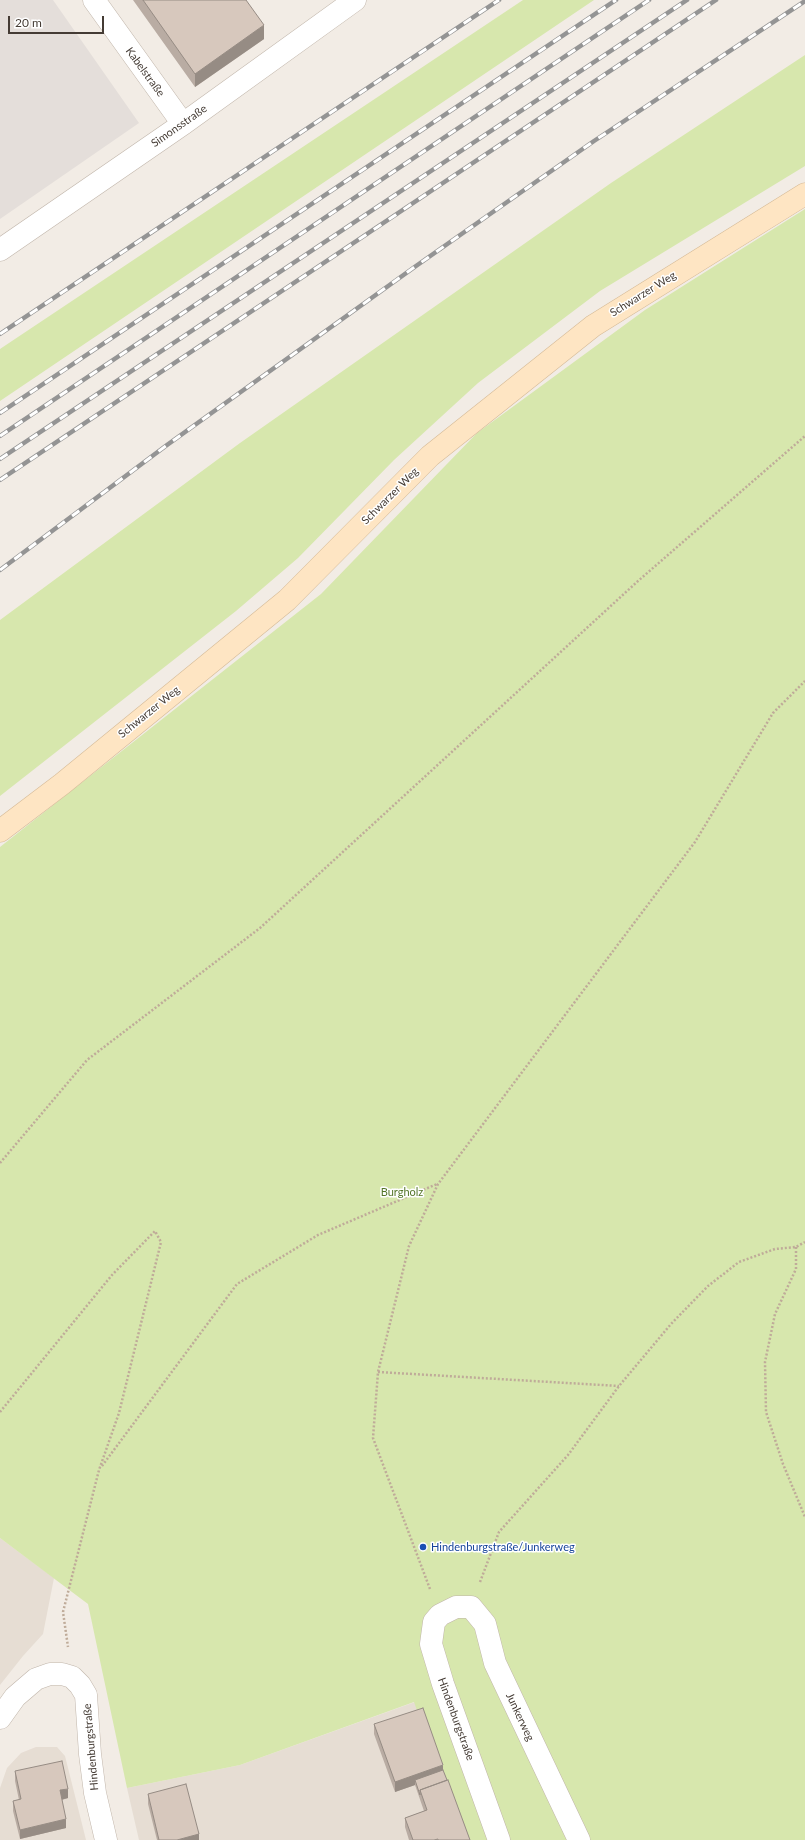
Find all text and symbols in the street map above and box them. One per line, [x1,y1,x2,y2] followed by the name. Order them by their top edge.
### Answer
[10,8,106,34] scale bar
[15,15,42,30] text: 20 m
[123,45,167,99] street label: Kabelstraße
[149,102,209,150] street label: Simonsstraße
[608,268,678,320] street label: Schwarzer Weg
[359,465,421,527] street label: Schwarzer Weg
[116,683,182,741] street label: Schwarzer Weg
[381,1185,423,1199] park label: Burgholz
[431,1540,575,1554] place label: Hindenburgstraße/Junkerweg
[418,1542,428,1552] marker: Hindenburgstraße/Junkerweg
[435,1676,477,1762] street label: Hindenburgstraße
[503,1691,537,1743] street label: Junkerweg
[81,1703,101,1791] street label: Hindenburgstraße

